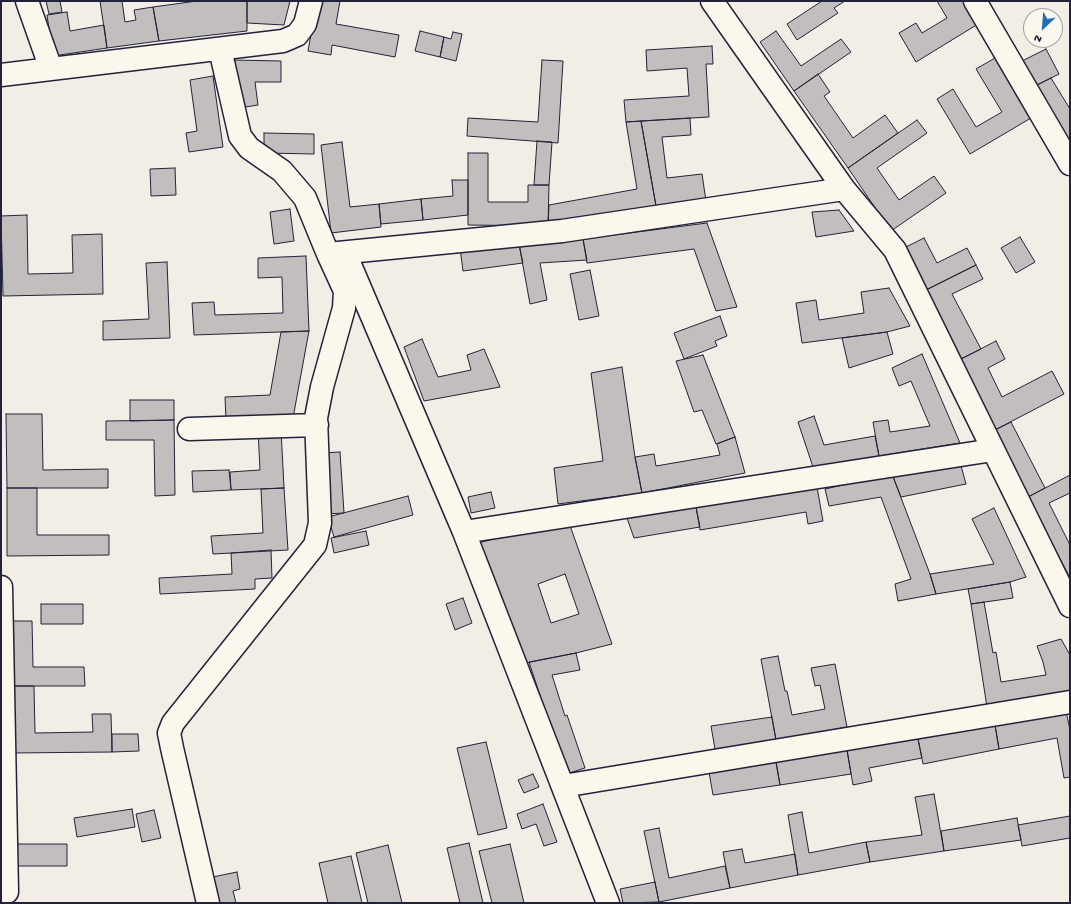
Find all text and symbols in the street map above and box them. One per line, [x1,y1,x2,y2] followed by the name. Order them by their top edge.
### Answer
[1023,8,1063,48] north arrow
[1032,31,1044,45] text: N

